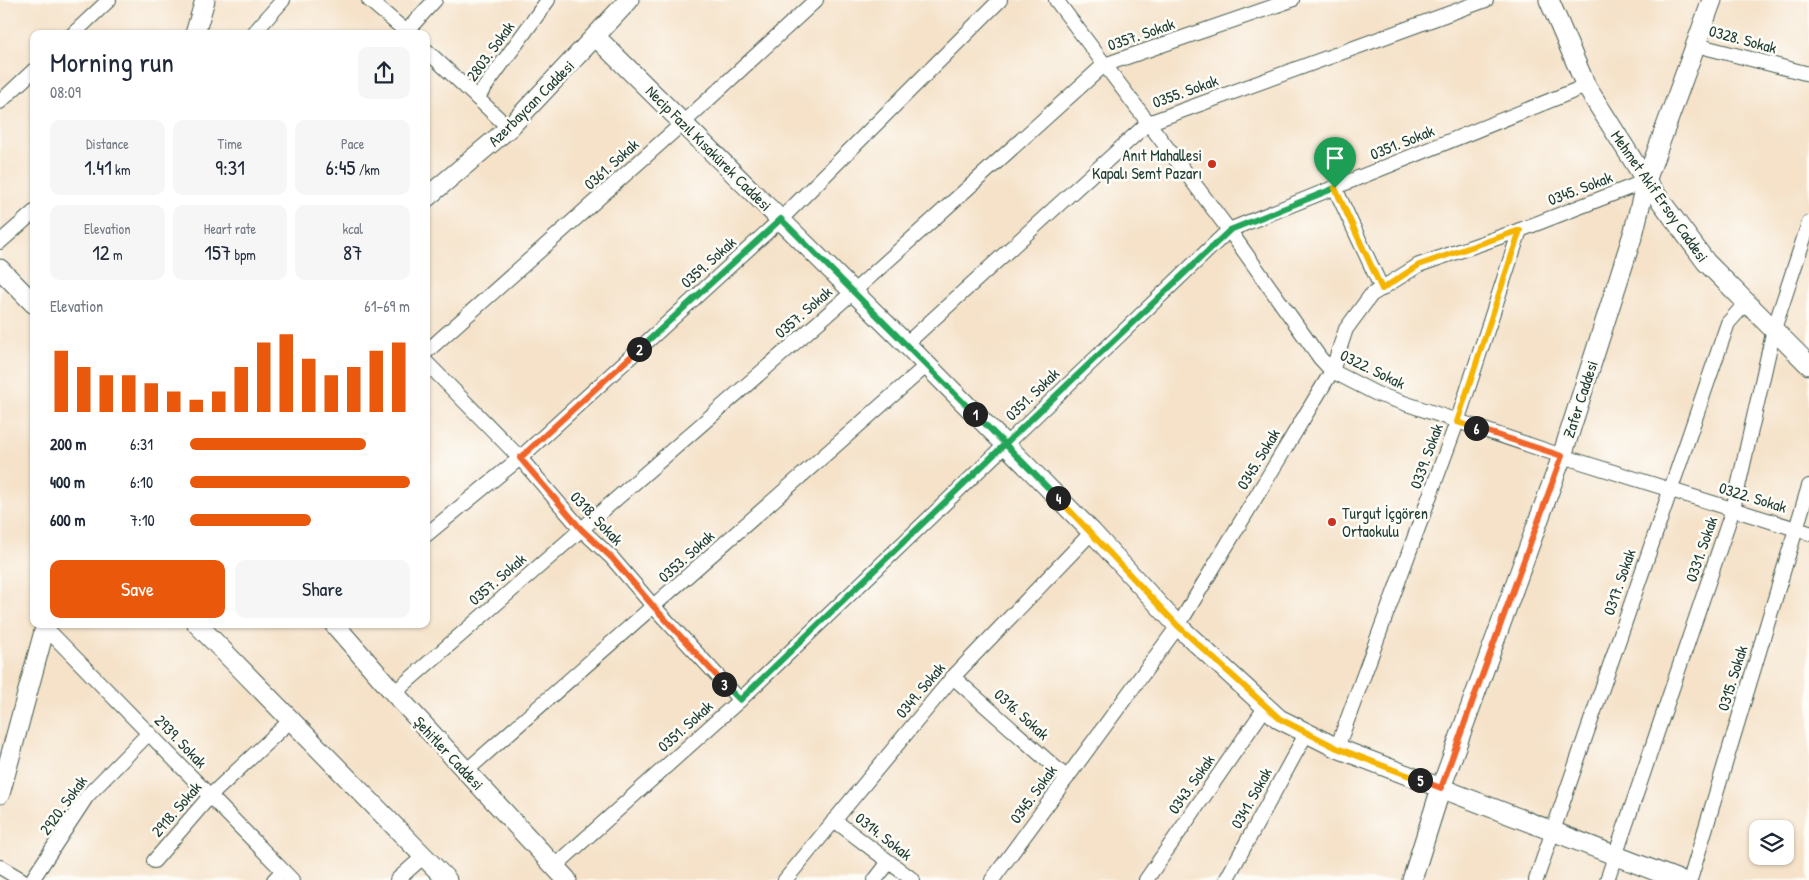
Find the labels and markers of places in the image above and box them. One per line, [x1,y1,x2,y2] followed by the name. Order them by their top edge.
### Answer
[1314,137,1356,188] pin
[1092,144,1202,184] place label: Anıt Mahallesi Kapalı Semt Pazarı
[1206,158,1218,170] marker: Anıt Mahallesi Kapalı Semt Pazarı
[626,336,652,362] pin: 2
[962,402,988,426] pin: 1
[1464,416,1488,440] pin: 6
[1046,486,1070,510] pin: 4
[1342,502,1428,542] place label: Turgut İçgören Ortaokulu
[1326,516,1338,528] marker: Turgut İçgören Ortaokulu
[712,672,736,696] pin: 3
[1408,768,1432,792] pin: 5

